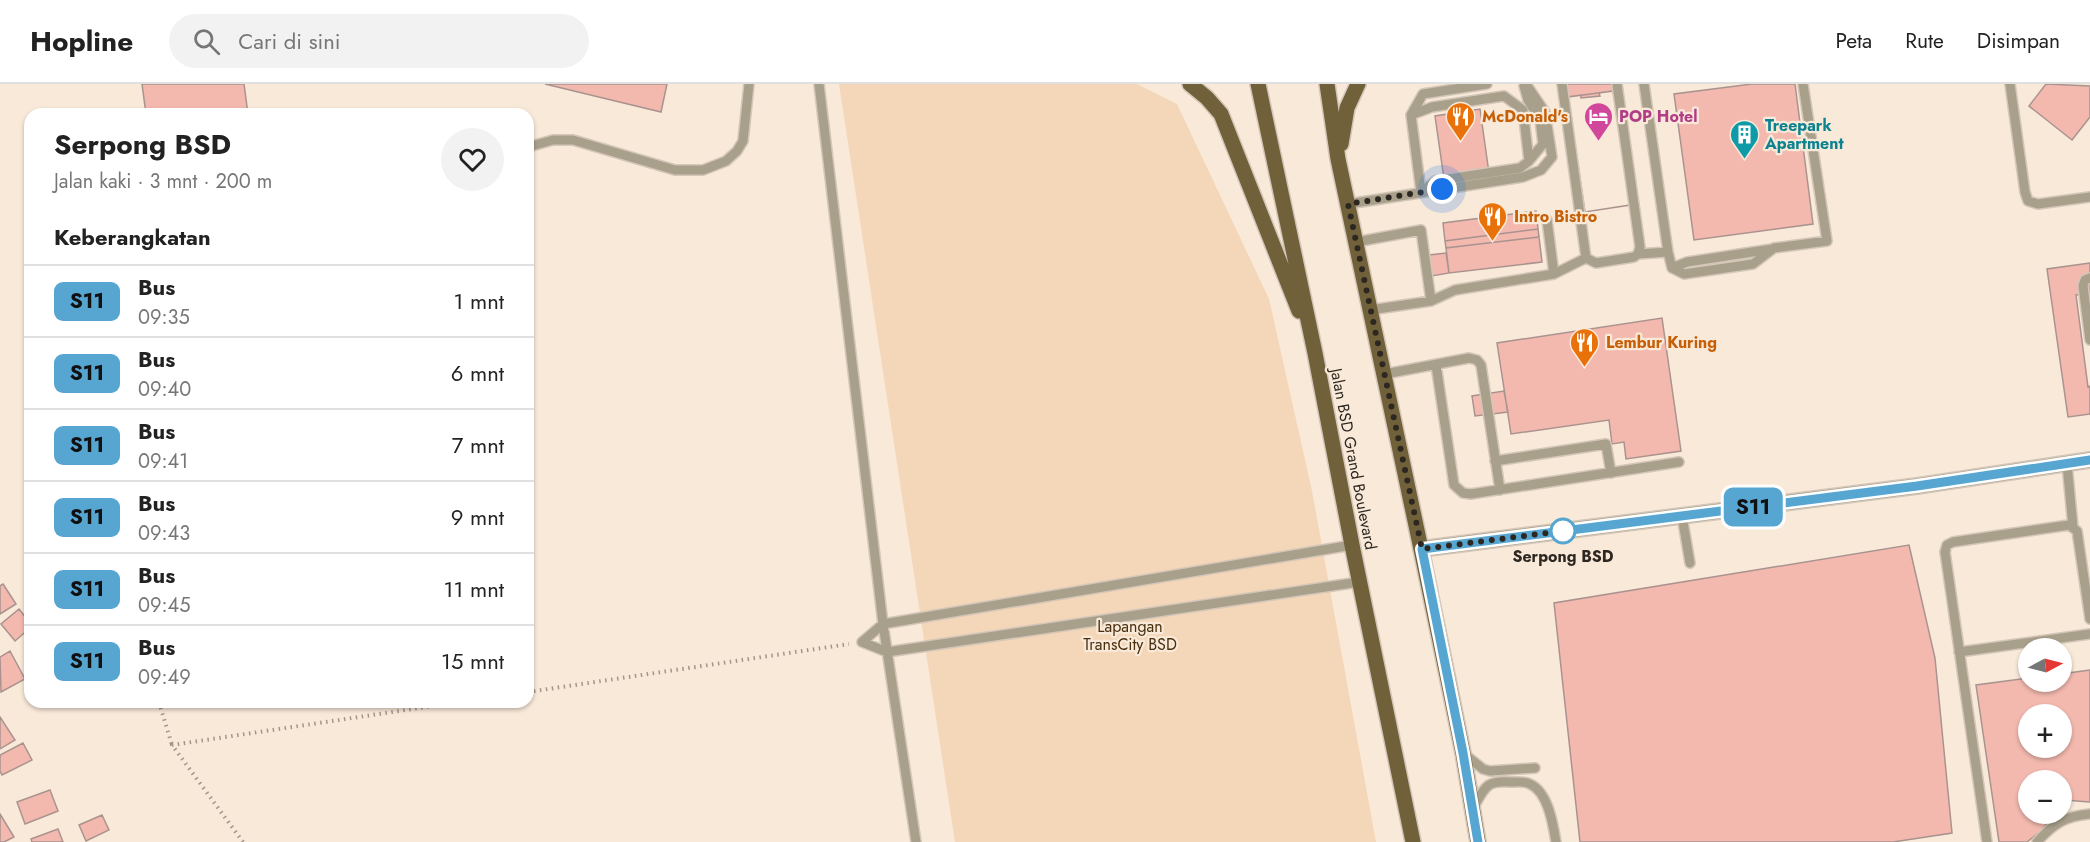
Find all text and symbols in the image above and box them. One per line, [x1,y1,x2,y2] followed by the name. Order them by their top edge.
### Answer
[169,14,589,68] search box
[30,21,133,62] text: Hopline
[190,25,223,58] icon: search
[238,25,340,57] text: Cari di sini
[1835,26,1872,56] text: Peta
[1905,26,1944,56] text: Rute
[1977,26,2060,56] text: Disimpan
[1445,100,1477,142] restaurant icon: McDonald's
[1582,100,1614,142] hotel icon: POP Hotel
[1482,105,1568,128] place label: McDonald's
[1619,105,1697,128] place label: POP Hotel
[1764,114,1844,155] place label: Treepark Apartment
[1728,118,1760,160] building icon: Treepark Apartment
[54,124,231,165] text: Serpong BSD
[441,128,504,191] button: heart
[54,167,272,196] text: Jalan kaki · 3 mnt · 200 m
[1427,174,1457,204] your location
[1477,200,1509,242] restaurant icon: Intro Bistro
[1514,205,1597,228] place label: Intro Bistro
[54,221,211,253] text: Keberangkatan
[138,271,175,303] text: Bus
[454,285,504,317] text: 1 mnt
[70,286,104,316] text: S11
[138,303,190,332] text: 09:35
[1569,326,1601,368] restaurant icon: Lembur Kuring
[1606,331,1717,354] place label: Lembur Kuring
[138,343,175,375] text: Bus
[451,357,504,389] text: 6 mnt
[70,358,104,388] text: S11
[1324,364,1382,552] street label: Jalan BSD Grand Boulevard
[138,375,191,404] text: 09:40
[138,415,175,447] text: Bus
[452,429,504,461] text: 7 mnt
[70,430,104,460] text: S11
[138,447,188,476] text: 09:41
[138,487,175,519] text: Bus
[1718,488,1788,526] line badge: S11
[1736,492,1770,522] text: S11
[451,501,504,533] text: 9 mnt
[70,502,104,532] text: S11
[1550,518,1576,544] marker: Serpong BSD
[138,519,190,548] text: 09:43
[1512,545,1614,568] place label: Serpong BSD
[138,559,175,591] text: Bus
[444,573,504,605] text: 11 mnt
[70,574,104,604] text: S11
[138,591,190,620] text: 09:45
[1083,615,1177,656] park label: Lapangan TransCity BSD
[138,631,175,663] text: Bus
[2018,638,2072,692] north arrow
[2018,638,2072,824] map controls
[441,645,504,677] text: 15 mnt
[70,646,104,676] text: S11
[138,663,191,692] text: 09:49
[2018,704,2072,758] button: +
[2018,770,2072,824] button: −

